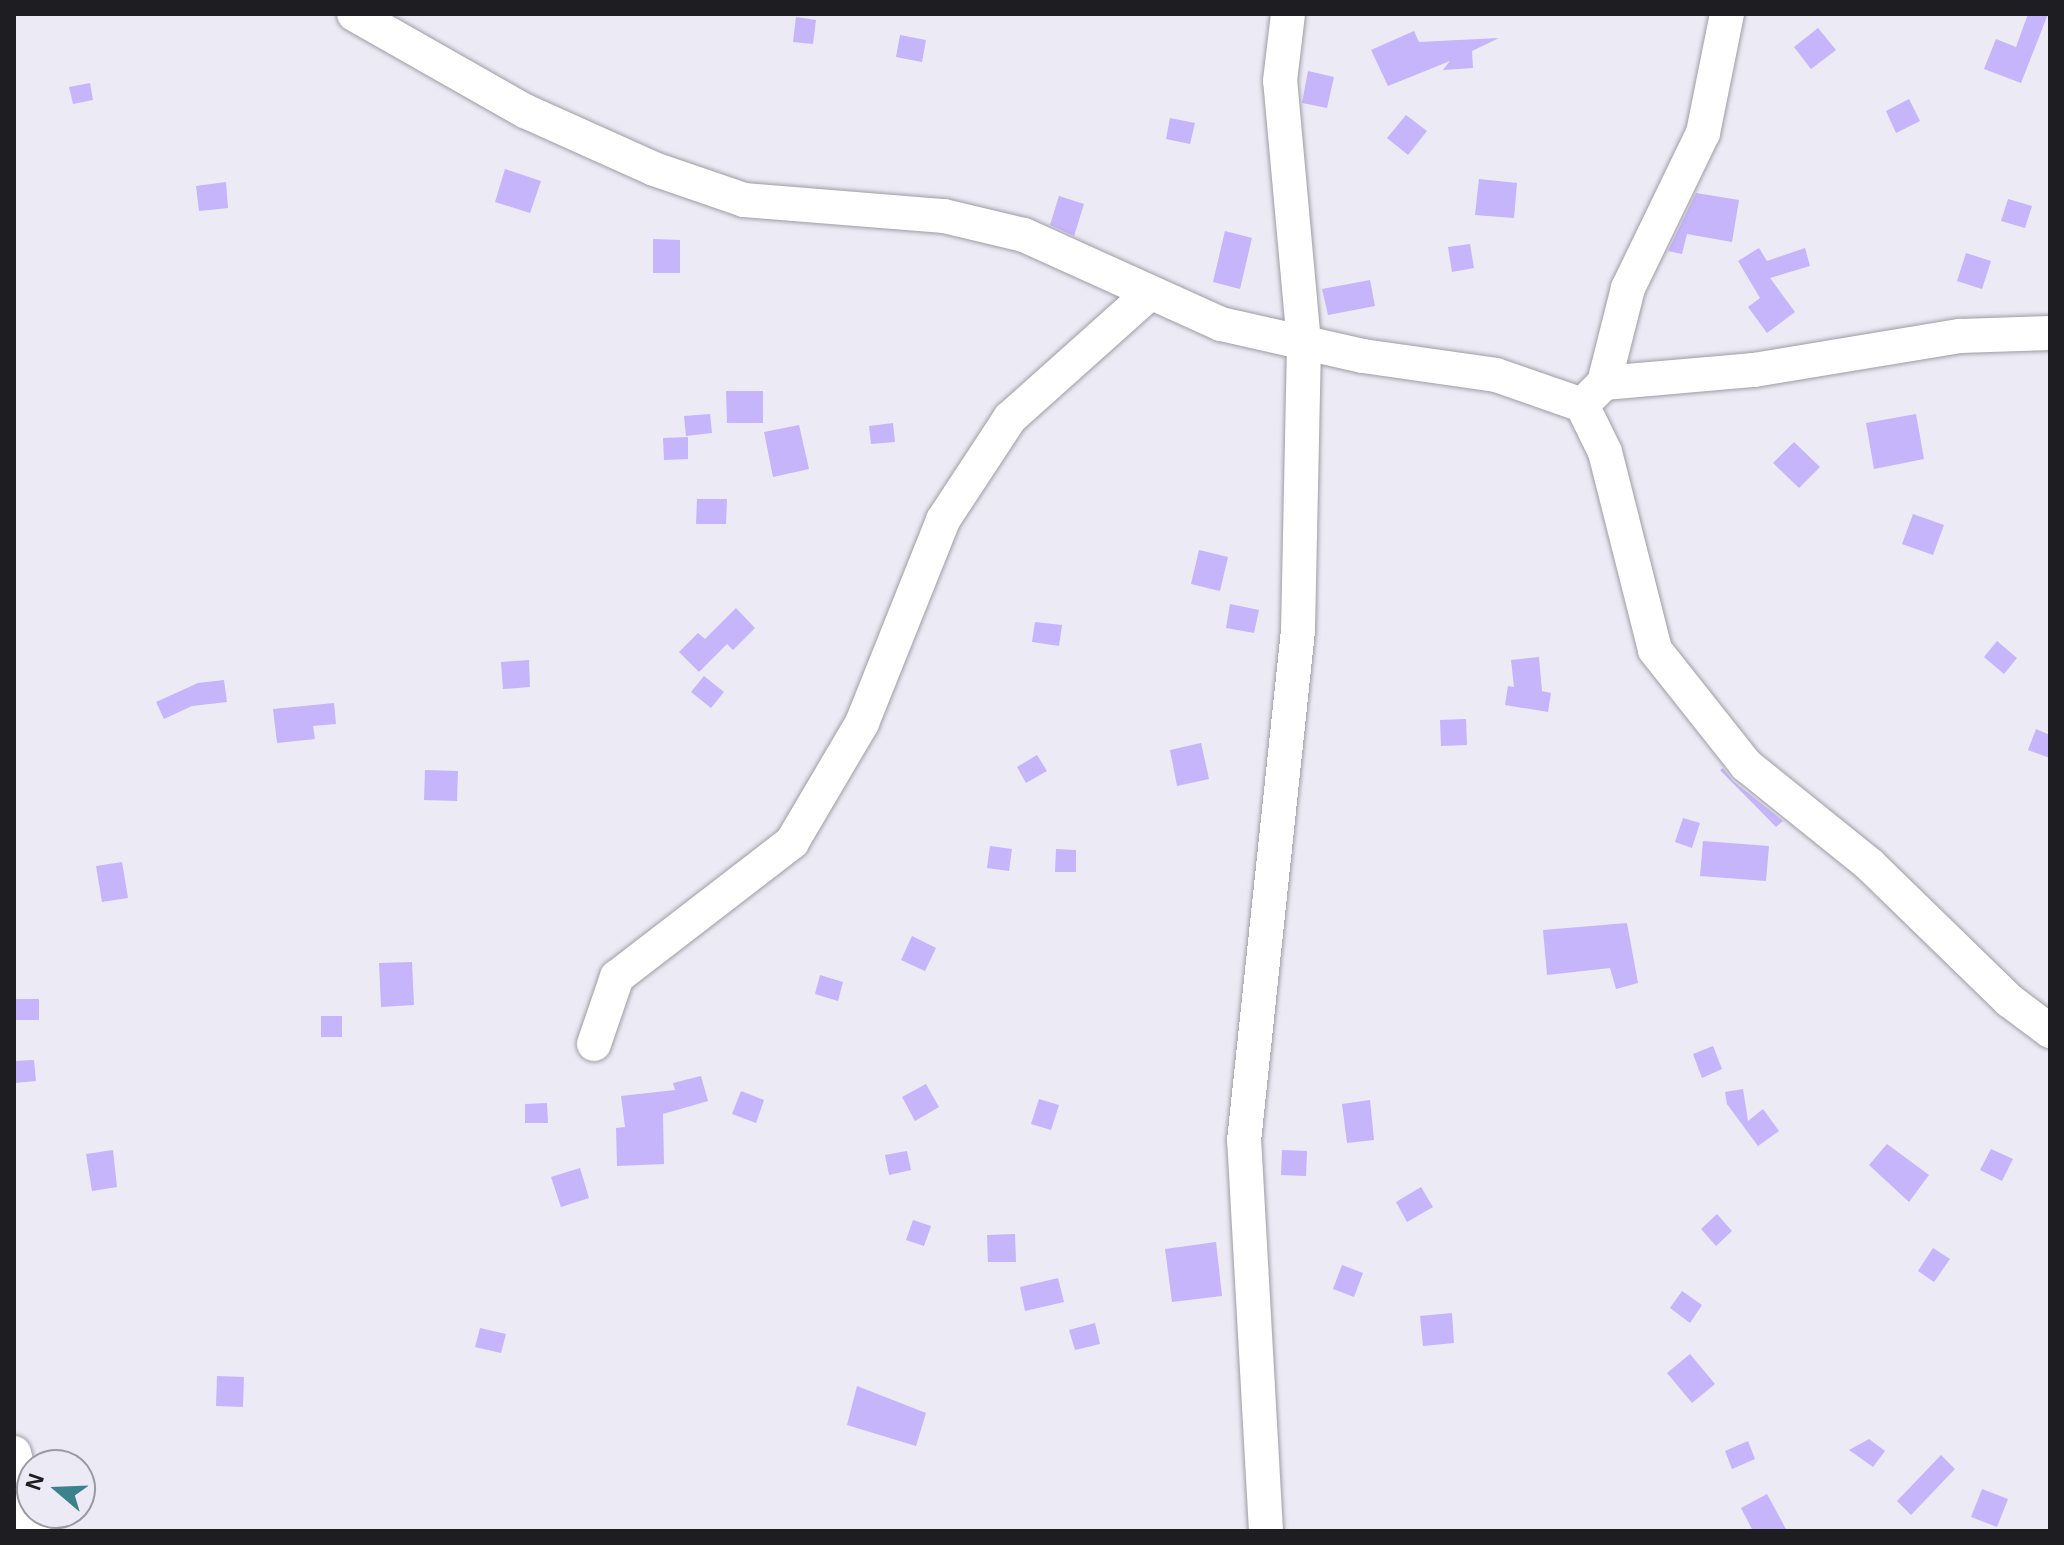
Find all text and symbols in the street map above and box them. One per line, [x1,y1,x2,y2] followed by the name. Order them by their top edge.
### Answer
[16,1449,96,1529] north arrow
[20,1470,49,1493] text: N

